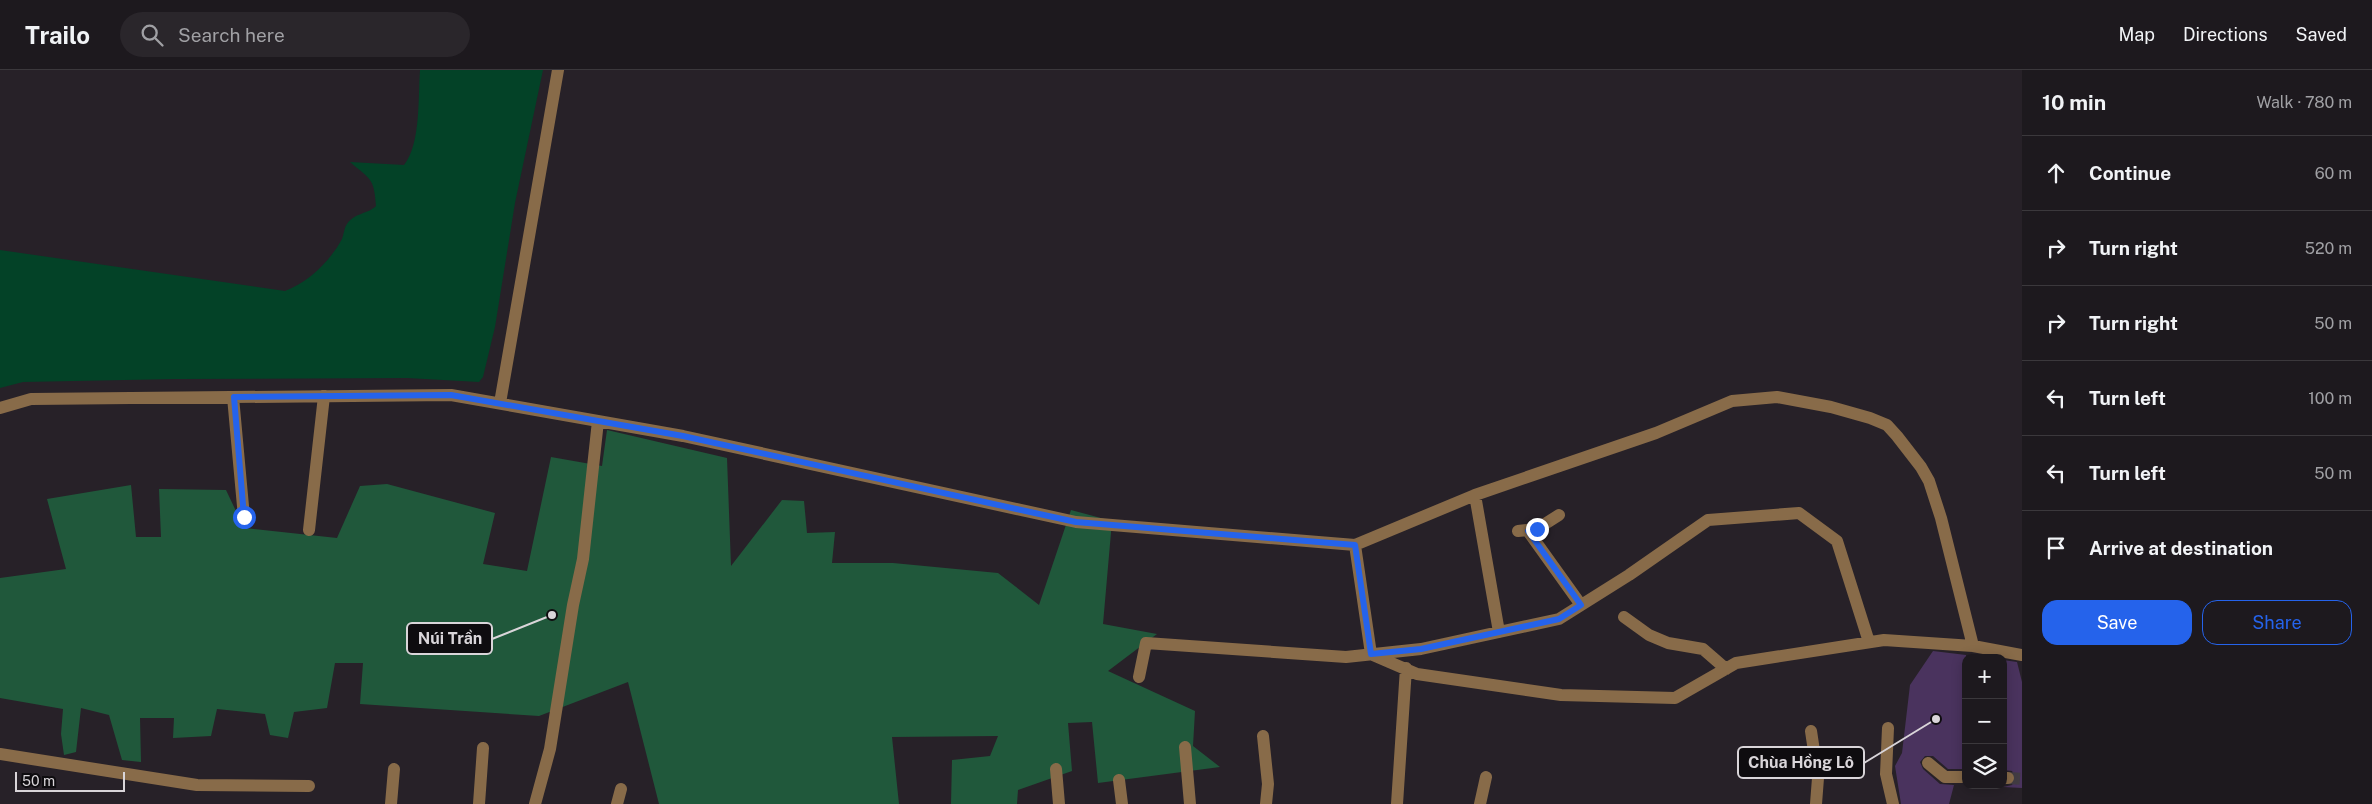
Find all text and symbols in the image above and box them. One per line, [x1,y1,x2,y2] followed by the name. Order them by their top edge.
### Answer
[120,12,470,57] search box
[25,21,90,49] text: Trailo
[138,21,166,49] icon: search
[178,24,285,46] text: Search here
[2118,24,2155,45] text: Map
[2183,24,2268,45] text: Directions
[2296,24,2347,45] text: Saved
[2042,90,2106,115] text: 10 min
[2256,93,2352,112] text: Walk · 780 m
[2042,159,2070,187] icon: ahead
[2089,162,2171,184] text: Continue
[2315,164,2352,183] text: 60 m
[2042,234,2070,262] icon: right
[2089,237,2178,259] text: Turn right
[2305,239,2352,258] text: 520 m
[2042,309,2070,337] icon: right
[2089,312,2178,334] text: Turn right
[2314,314,2352,333] text: 50 m
[2042,384,2070,412] icon: left
[2089,387,2166,409] text: Turn left
[2308,389,2352,408] text: 100 m
[2042,459,2070,487] icon: left
[2089,462,2166,484] text: Turn left
[2314,464,2352,483] text: 50 m
[233,506,256,529] route start
[1526,518,1549,541] route end
[2042,534,2070,562] icon: arrive
[2089,537,2273,559] text: Arrive at destination
[2042,600,2192,645] button: Save
[2202,600,2352,645] button: Share
[407,623,492,654] callout: Núi Trần
[418,629,482,648] text: Núi Trần
[1962,654,2007,789] map controls
[1962,654,2007,699] button: +
[1962,699,2007,744] button: −
[1962,744,2007,789] button: layers
[1738,747,1864,778] callout: Chùa Hồng Lô
[1748,753,1854,772] text: Chùa Hồng Lô
[15,769,125,792] scale bar
[22,773,55,789] text: 50 m

